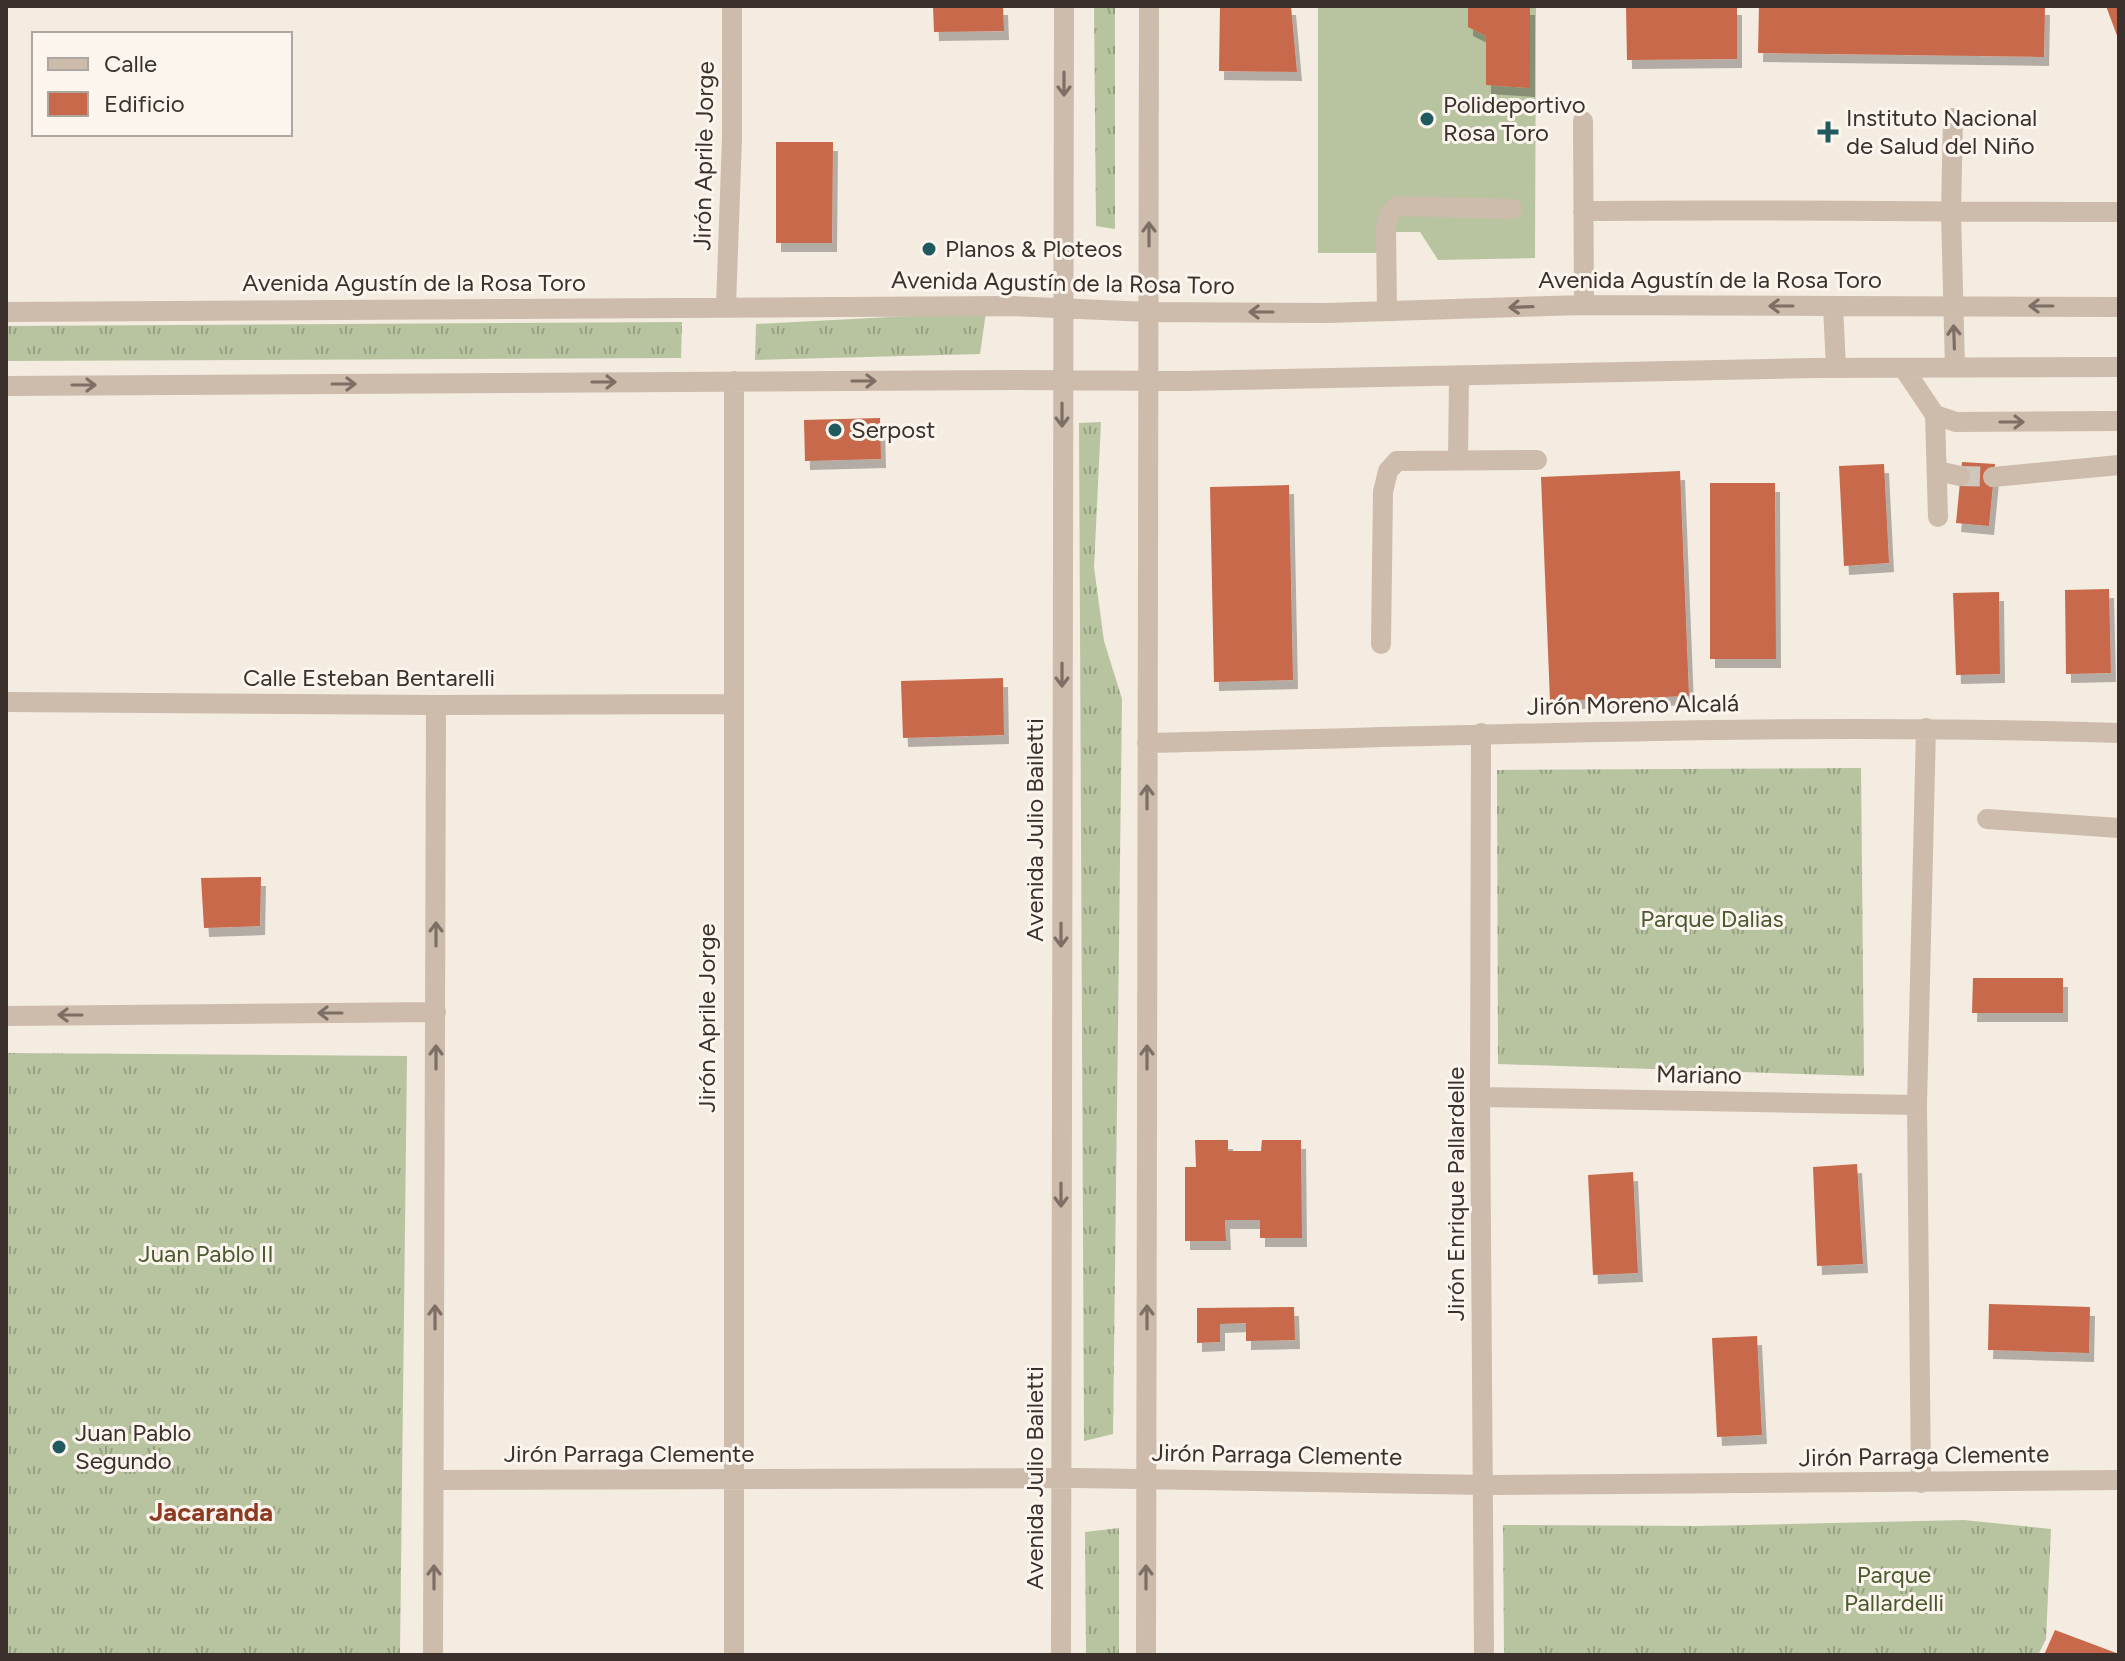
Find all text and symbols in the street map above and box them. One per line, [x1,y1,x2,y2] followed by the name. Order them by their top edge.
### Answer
[32,32,292,136] legend
[104,49,157,78] text: Calle
[687,61,720,251] street label: Jirón Aprile Jorge
[1056,70,1072,97] one-way arrow
[104,89,185,118] text: Edificio
[1443,90,1586,147] place label: Polideportivo Rosa Toro
[1846,103,2037,160] place label: Instituto Nacional de Salud del Niño
[1418,110,1436,128] marker: Polideportivo Rosa Toro
[1817,121,1839,143] marker: Instituto Nacional de Salud del Niño
[1141,221,1157,248] one-way arrow
[945,234,1123,263] place label: Planos & Ploteos
[920,240,938,258] marker: Planos & Ploteos
[891,265,1235,300] street label: Avenida Agustín de la Rosa Toro
[1538,265,1882,294] street label: Avenida Agustín de la Rosa Toro
[242,268,586,297] street label: Avenida Agustín de la Rosa Toro
[1768,298,1795,314] one-way arrow
[2028,298,2055,314] one-way arrow
[1508,299,1535,315] one-way arrow
[1248,304,1275,320] one-way arrow
[1946,324,1962,351] one-way arrow
[850,373,877,388] one-way arrow
[590,374,617,390] one-way arrow
[330,376,357,392] one-way arrow
[70,378,97,393] one-way arrow
[1054,401,1070,428] one-way arrow
[1998,414,2025,430] one-way arrow
[851,415,935,444] place label: Serpost
[826,421,844,439] marker: Serpost
[1054,661,1070,688] one-way arrow
[243,663,495,692] street label: Calle Esteban Bentarelli
[1527,688,1739,721] street label: Jirón Moreno Alcalá
[1020,718,1049,942] street label: Avenida Julio Bailetti
[1139,784,1155,811] one-way arrow
[1640,904,1784,933] park label: Parque Dalias
[428,921,444,948] one-way arrow
[1053,921,1069,948] one-way arrow
[692,923,721,1113] street label: Jirón Aprile Jorge
[317,1005,344,1021] one-way arrow
[57,1007,84,1023] one-way arrow
[428,1044,444,1071] one-way arrow
[1139,1044,1155,1071] one-way arrow
[1656,1059,1742,1090] street label: Mariano
[1441,1067,1470,1321] street label: Jirón Enrique Pallardelle
[1053,1181,1069,1208] one-way arrow
[138,1239,274,1268] park label: Juan Pablo II
[427,1304,443,1331] one-way arrow
[1139,1304,1155,1331] one-way arrow
[1020,1366,1049,1590] street label: Avenida Julio Bailetti
[75,1418,191,1475] place label: Juan Pablo Segundo
[50,1438,68,1456] marker: Juan Pablo Segundo
[1151,1438,1403,1471] street label: Jirón Parraga Clemente
[504,1439,754,1468] street label: Jirón Parraga Clemente
[1798,1439,2050,1472] street label: Jirón Parraga Clemente
[149,1496,273,1528] district label: Jacaranda
[1844,1560,1944,1617] park label: Parque Pallardelli
[426,1564,442,1591] one-way arrow
[1139,1564,1154,1591] one-way arrow

